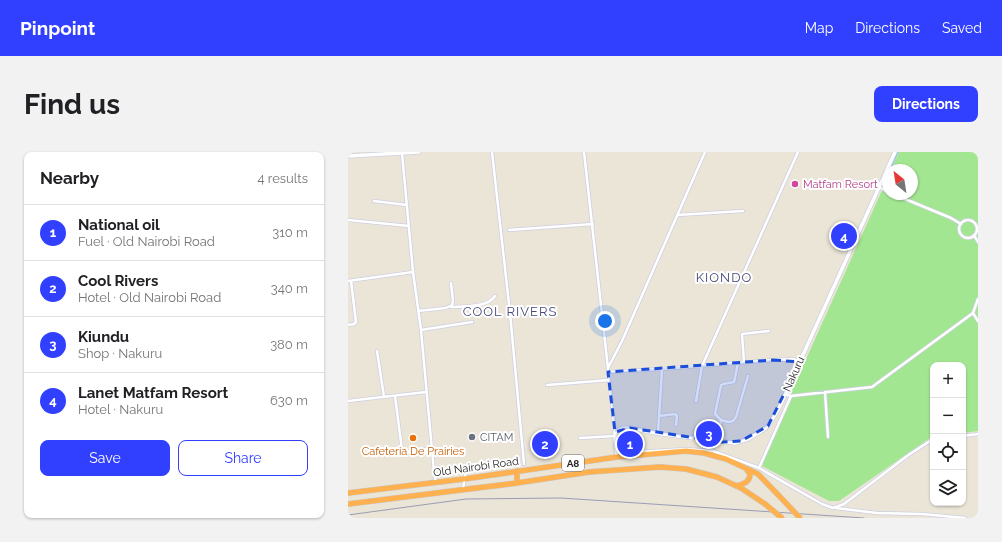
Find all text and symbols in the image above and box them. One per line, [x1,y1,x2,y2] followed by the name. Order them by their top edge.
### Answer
[20,17,95,39] text: Pinpoint
[805,20,833,36] text: Map
[855,20,920,36] text: Directions
[942,20,982,36] text: Saved
[874,86,978,122] button: Directions
[24,88,120,121] text: Find us
[882,164,918,200] north arrow
[40,168,99,188] text: Nearby
[257,171,308,186] text: 4 results
[803,178,878,191] place label: Matfam Resort
[790,179,800,189] marker: Matfam Resort
[78,216,160,234] text: National oil
[831,221,857,251] pin: 4
[50,225,56,240] text: 1
[272,225,308,240] text: 310 m
[78,234,215,249] text: Fuel · Old Nairobi Road
[696,270,752,285] district label: KIONDO
[78,272,158,290] text: Cool Rivers
[49,281,57,296] text: 2
[271,281,308,296] text: 340 m
[78,290,221,305] text: Hotel · Old Nairobi Road
[463,304,557,319] district label: COOL RIVERS
[595,311,615,331] your location
[78,328,129,346] text: Kiundu
[49,337,57,352] text: 3
[270,337,308,352] text: 380 m
[78,346,162,361] text: Shop · Nakuru
[780,354,808,394] street label: Nakuru
[930,362,966,506] map controls
[930,362,966,398] button: +
[78,384,228,402] text: Lanet Matfam Resort
[49,393,57,408] text: 4
[270,393,308,408] text: 630 m
[930,398,966,434] button: −
[78,402,163,417] text: Hotel · Nakuru
[696,419,722,449] pin: 3
[532,429,558,459] pin: 2
[617,429,643,459] pin: 1
[480,431,513,444] place label: CITAM
[467,432,477,442] marker: CITAM
[408,433,418,443] marker: Cafeteria De Prairies
[930,434,966,470] button: locate
[40,440,170,476] button: Save
[178,440,308,476] button: Share
[362,445,464,458] place label: Cafeteria De Prairies
[432,455,520,479] street label: Old Nairobi Road
[562,455,584,471] road number: A8
[930,470,966,506] button: layers

